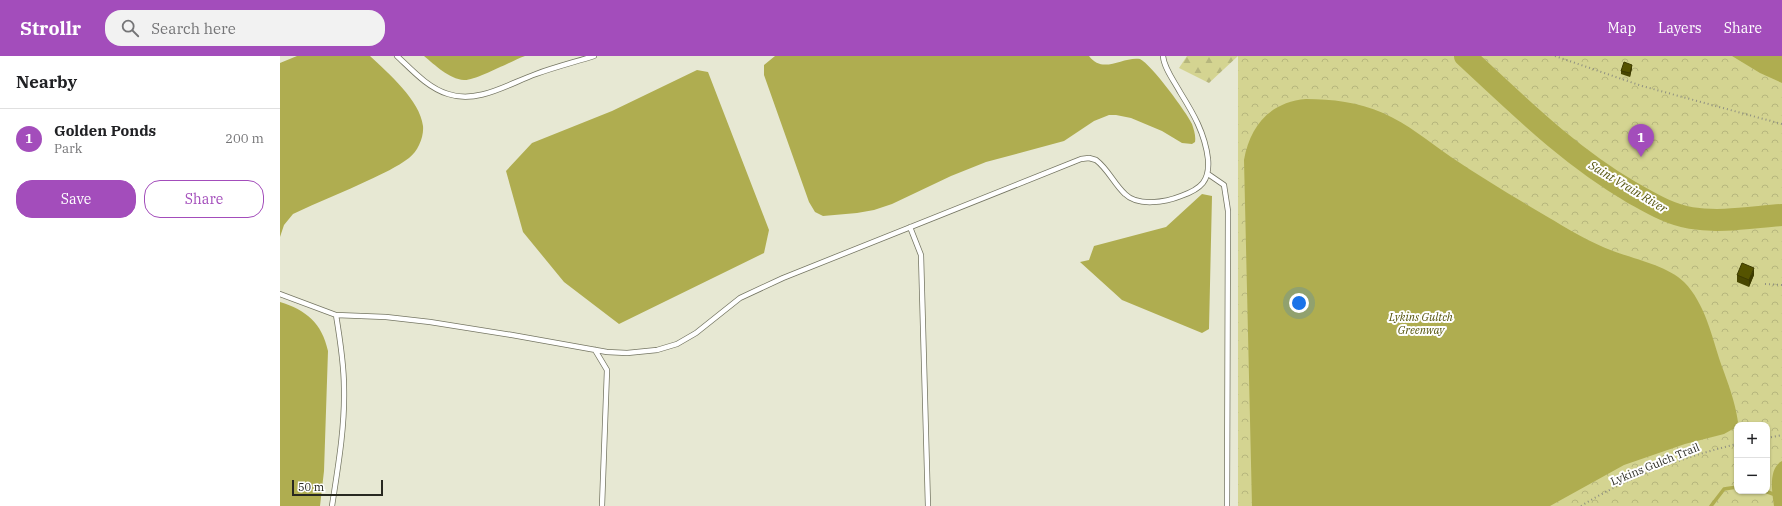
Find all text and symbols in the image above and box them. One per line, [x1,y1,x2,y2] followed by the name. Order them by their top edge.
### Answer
[105,10,385,46] search box
[20,16,81,40] text: Strollr
[119,17,141,39] icon: search
[151,19,236,38] text: Search here
[1608,19,1636,37] text: Map
[1658,19,1702,37] text: Layers
[1724,19,1762,37] text: Share
[16,71,77,93] text: Nearby
[54,121,156,140] text: Golden Ponds
[1628,124,1654,157] pin: 1
[25,130,33,147] text: 1
[225,130,264,147] text: 200 m
[54,140,82,157] text: Park
[1585,157,1671,216] water label: Saint Vrain River
[16,180,136,218] button: Save
[144,180,264,218] button: Share
[1289,293,1309,313] your location
[1388,310,1453,337] park label: Lykins Gultch Greenway
[1734,422,1770,494] map controls
[1734,422,1770,458] button: +
[1608,440,1702,488] street label: Lykins Gulch Trail
[1734,458,1770,494] button: −
[292,478,383,497] scale bar
[298,480,324,494] text: 50 m

